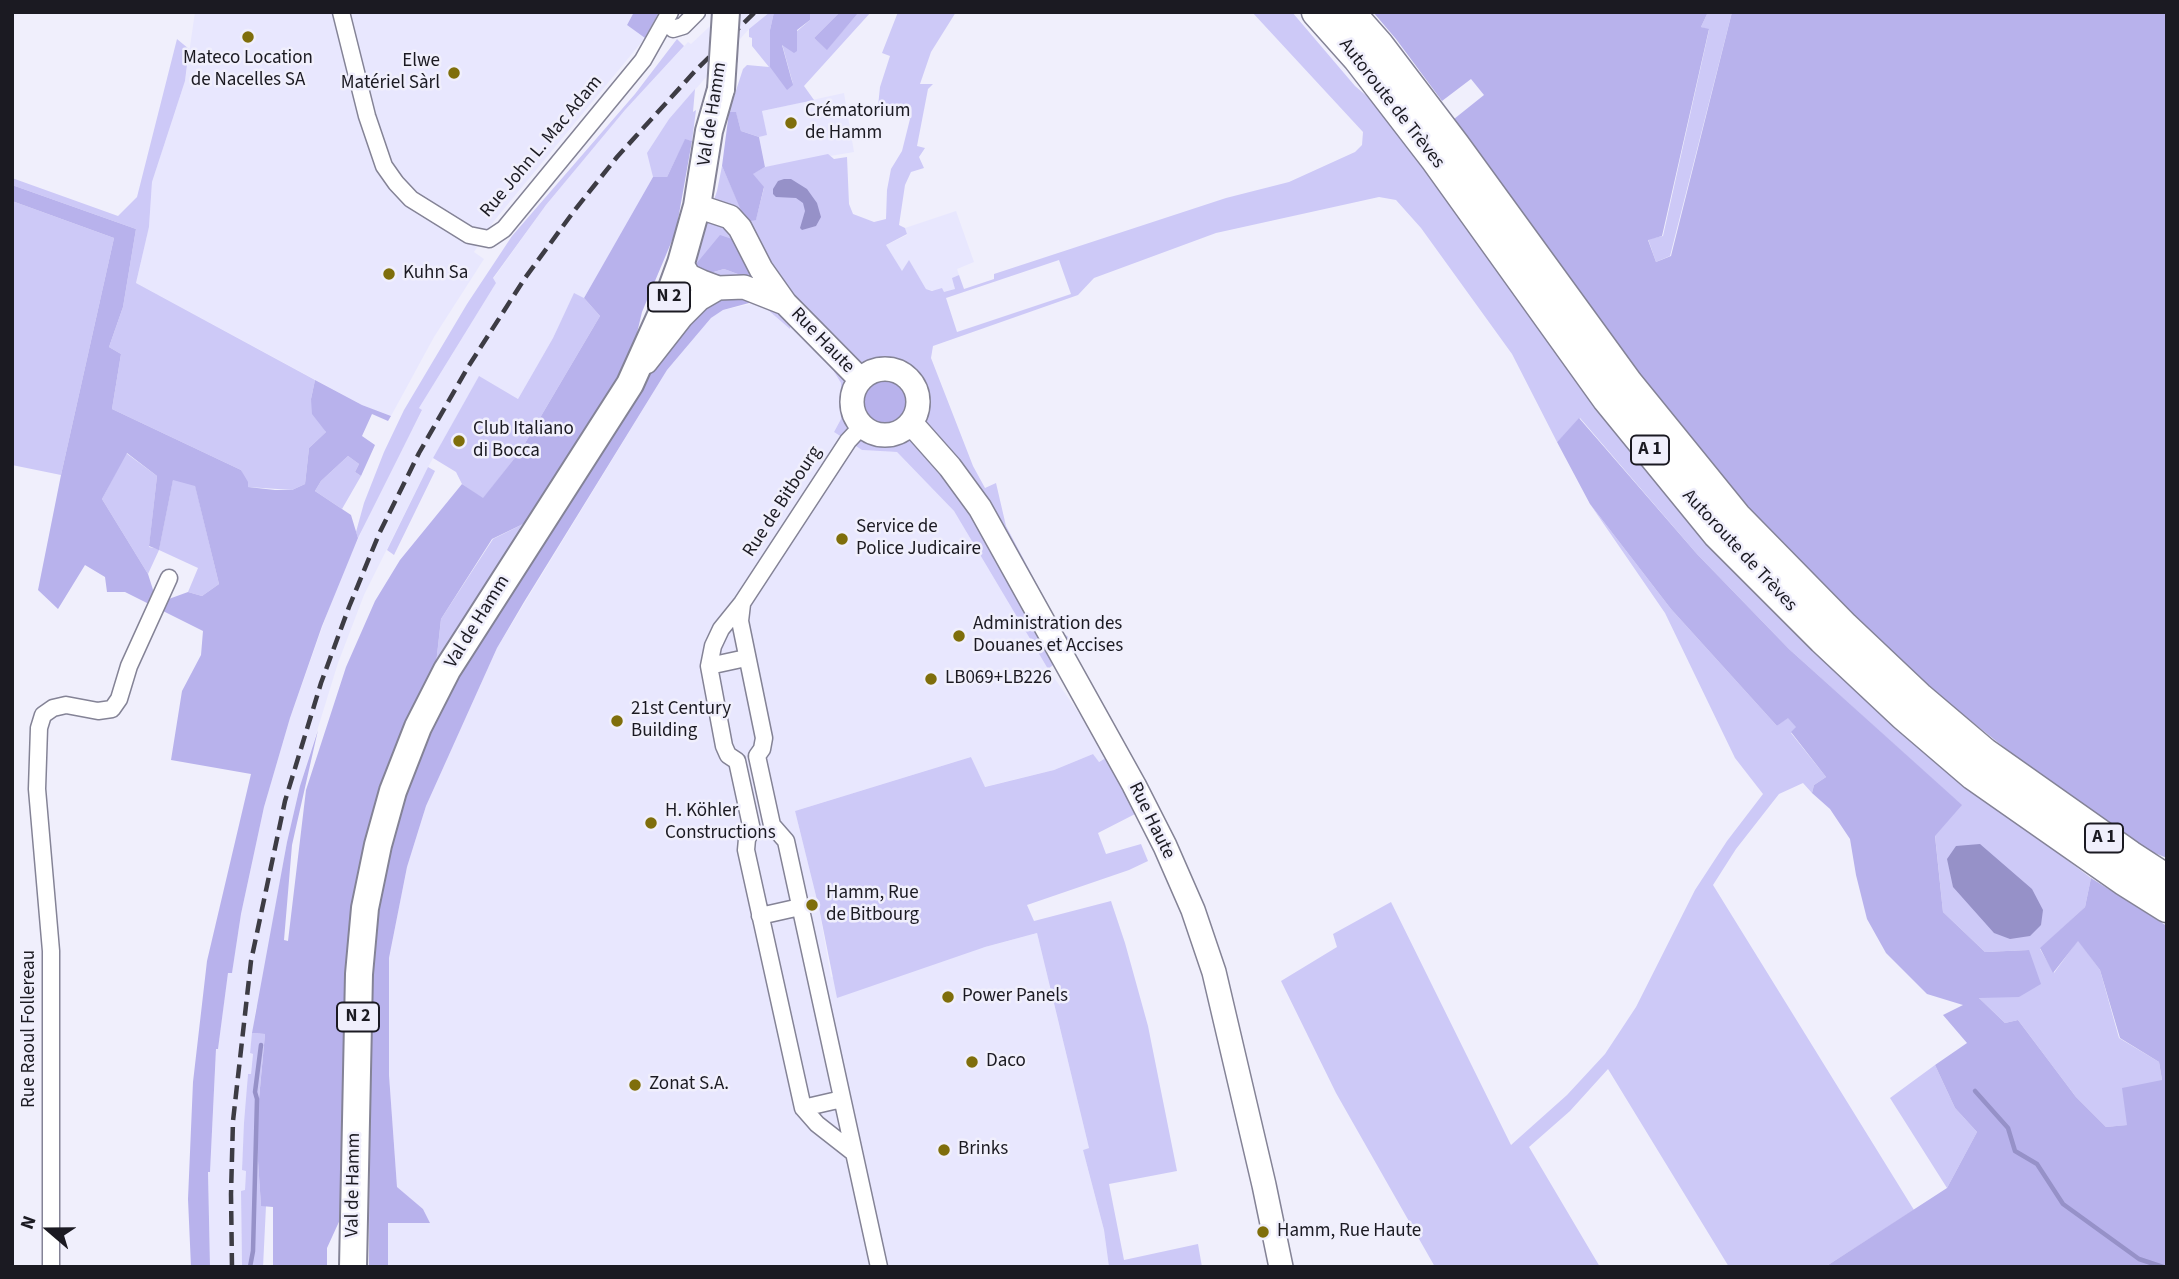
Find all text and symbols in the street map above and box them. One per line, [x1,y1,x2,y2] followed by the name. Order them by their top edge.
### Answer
[240,29,256,45] marker: Mateco Location de Nacelles SA
[1333,34,1449,174] street label: Autoroute de Trèves
[183,48,313,92] place label: Mateco Location de Nacelles SA
[341,51,440,95] place label: Elwe Matériel Sàrl
[694,60,732,168] street label: Val de Hamm
[446,65,462,81] marker: Elwe Matériel Sàrl
[476,71,608,223] street label: Rue John L. Mac Adam
[805,101,911,145] place label: Crématorium de Hamm
[783,115,799,131] marker: Crématorium de Hamm
[403,263,468,285] place label: Kuhn Sa
[381,266,397,282] marker: Kuhn Sa
[648,282,690,312] road number: N 2
[785,303,859,379] street label: Rue Haute
[473,419,574,463] place label: Club Italiano di Bocca
[451,433,467,449] marker: Club Italiano di Bocca
[1631,436,1669,464] road number: A 1
[739,442,827,562] street label: Rue de Bitbourg
[1677,485,1801,617] street label: Autoroute de Trèves
[856,517,981,561] place label: Service de Police Judicaire
[834,531,850,547] marker: Service de Police Judicaire
[441,572,515,672] street label: Val de Hamm
[973,614,1123,658] place label: Administration des Douanes et Accises
[951,628,967,644] marker: Administration des Douanes et Accises
[945,668,1052,690] place label: LB069+LB226
[923,671,939,687] marker: LB069+LB226
[631,699,731,743] place label: 21st Century Building
[609,713,625,729] marker: 21st Century Building
[1123,779,1179,863] street label: Rue Haute
[665,801,776,845] place label: H. Köhler Constructions
[643,815,659,831] marker: H. Köhler Constructions
[2085,824,2123,852] road number: A 1
[826,883,919,927] place label: Hamm, Rue de Bitbourg
[804,897,820,913] marker: Hamm, Rue de Bitbourg
[19,950,41,1108] street label: Rue Raoul Follereau
[962,986,1068,1008] place label: Power Panels
[940,989,956,1005] marker: Power Panels
[337,1002,379,1032] road number: N 2
[986,1051,1026,1073] place label: Daco
[964,1054,980,1070] marker: Daco
[649,1074,729,1096] place label: Zonat S.A.
[627,1077,643,1093] marker: Zonat S.A.
[342,1132,366,1238] street label: Val de Hamm
[958,1139,1008,1161] place label: Brinks
[936,1142,952,1158] marker: Brinks
[14,1195,84,1265] north arrow
[14,1212,44,1233] text: N
[1277,1221,1421,1243] place label: Hamm, Rue Haute
[1255,1224,1271,1240] marker: Hamm, Rue Haute

